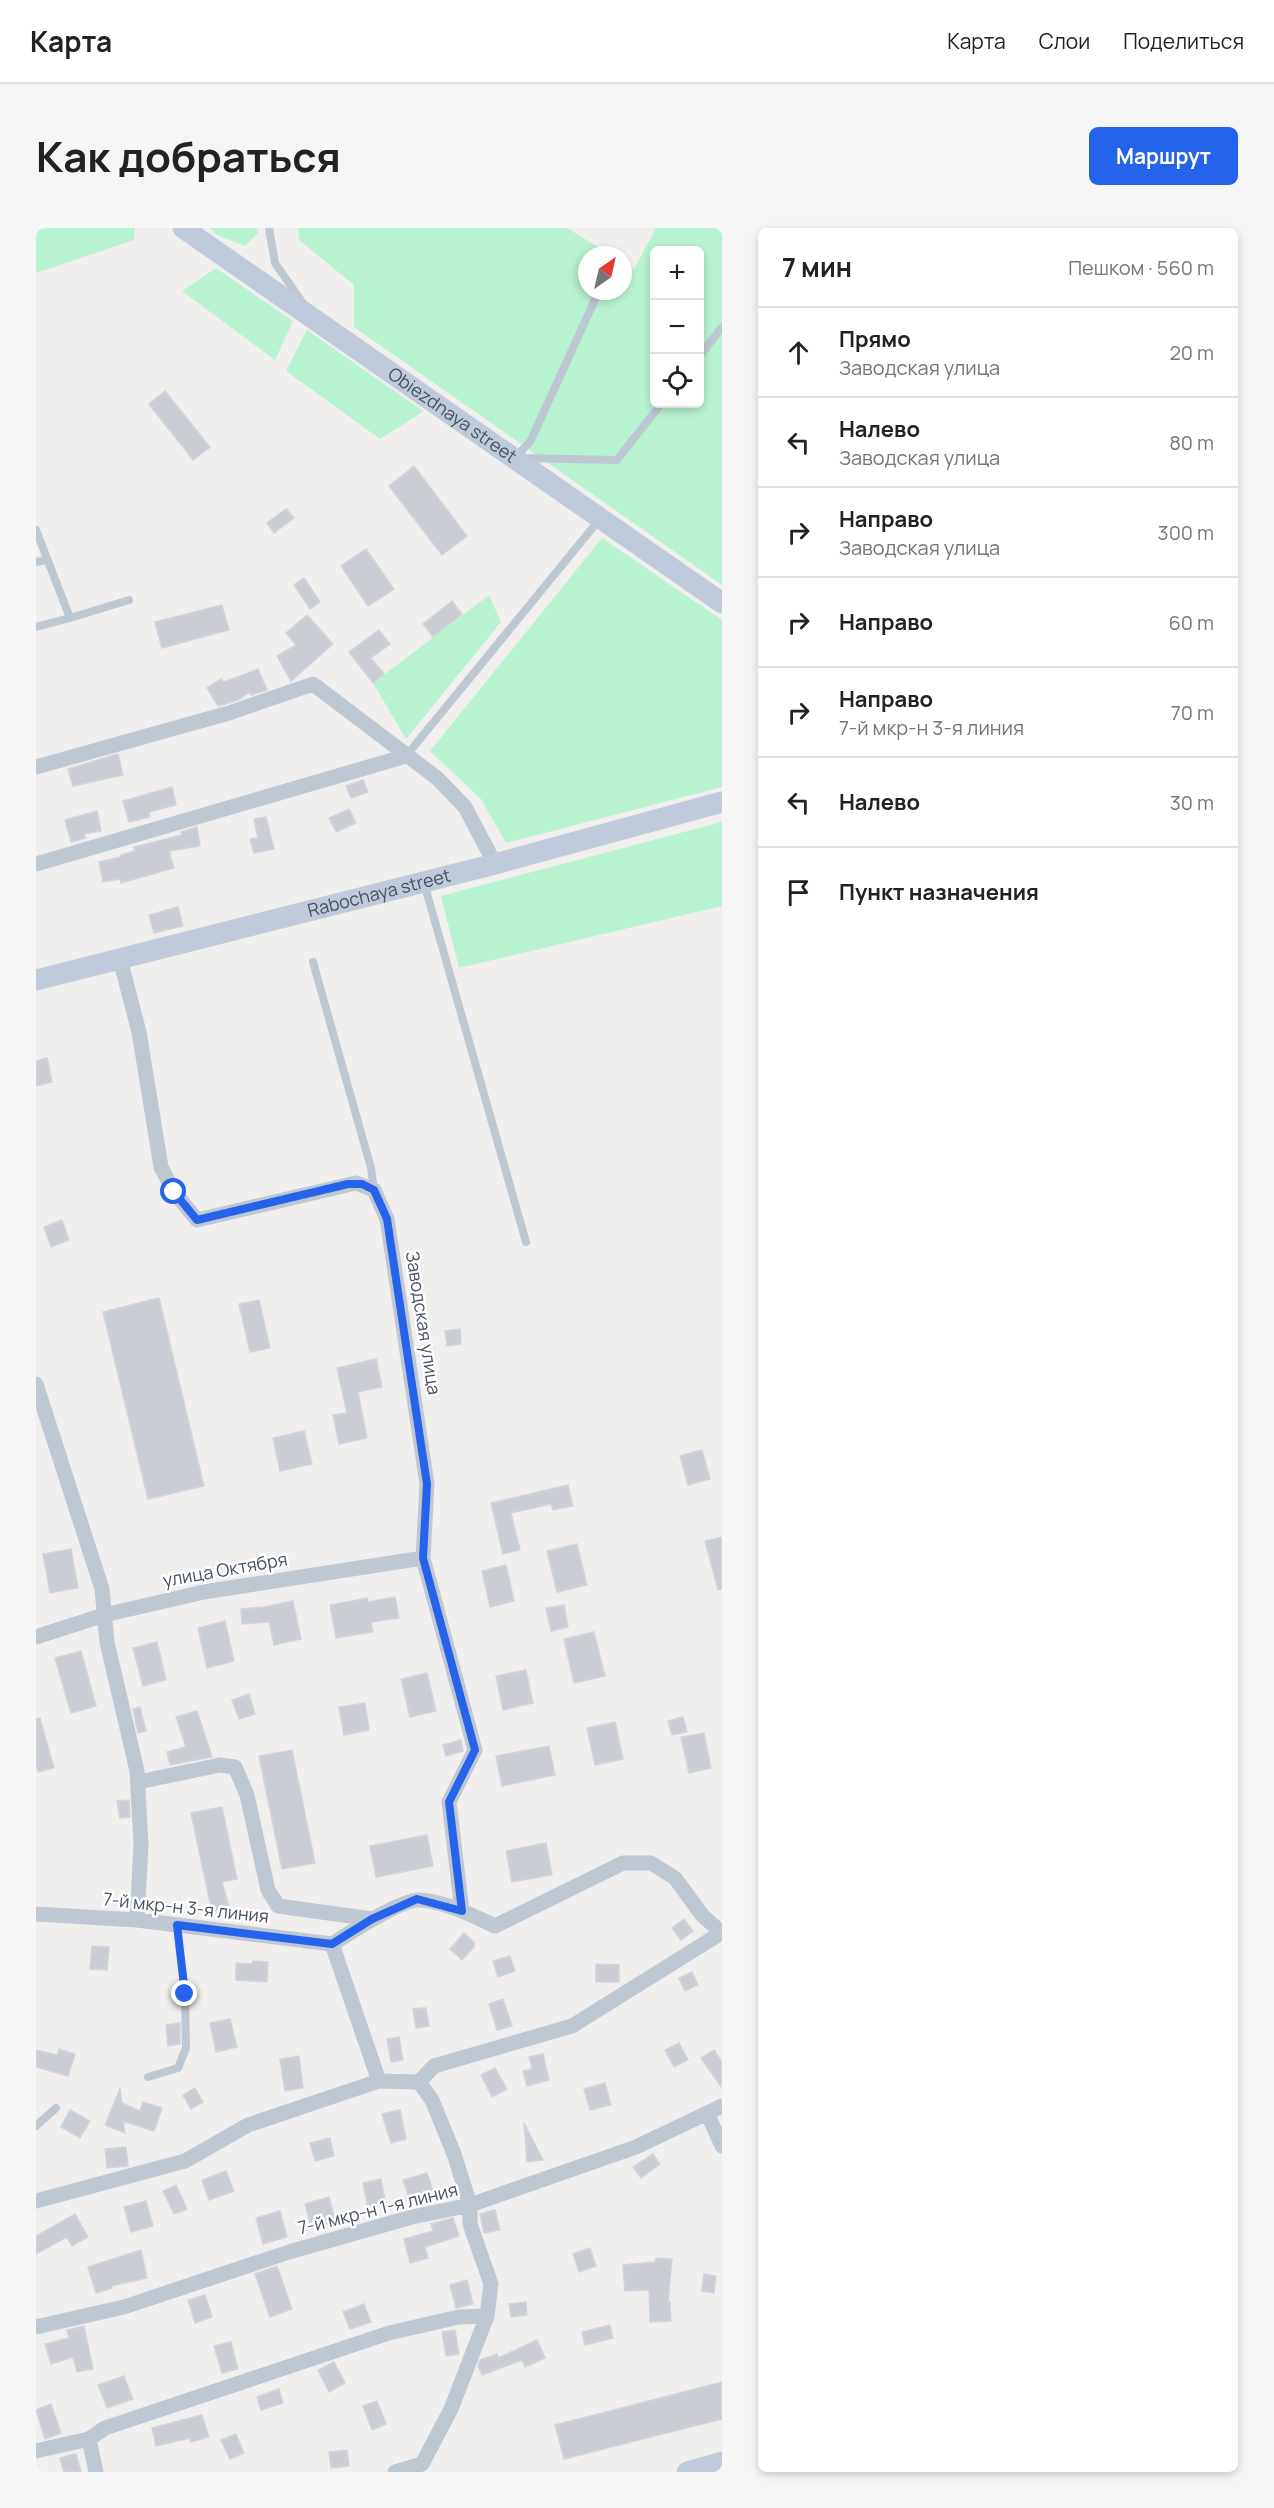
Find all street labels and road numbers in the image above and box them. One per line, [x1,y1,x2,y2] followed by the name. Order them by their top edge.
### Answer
[384,361,522,468] street label: Obiezdnaya street
[305,863,453,922] street label: Rabochaya street
[401,1249,447,1396] street label: Заводская улица
[161,1546,289,1592] street label: улица Октября
[102,1886,270,1928] street label: 7-й мкр-н 3-я линия
[295,2177,460,2239] street label: 7-й мкр-н 1-я линия

